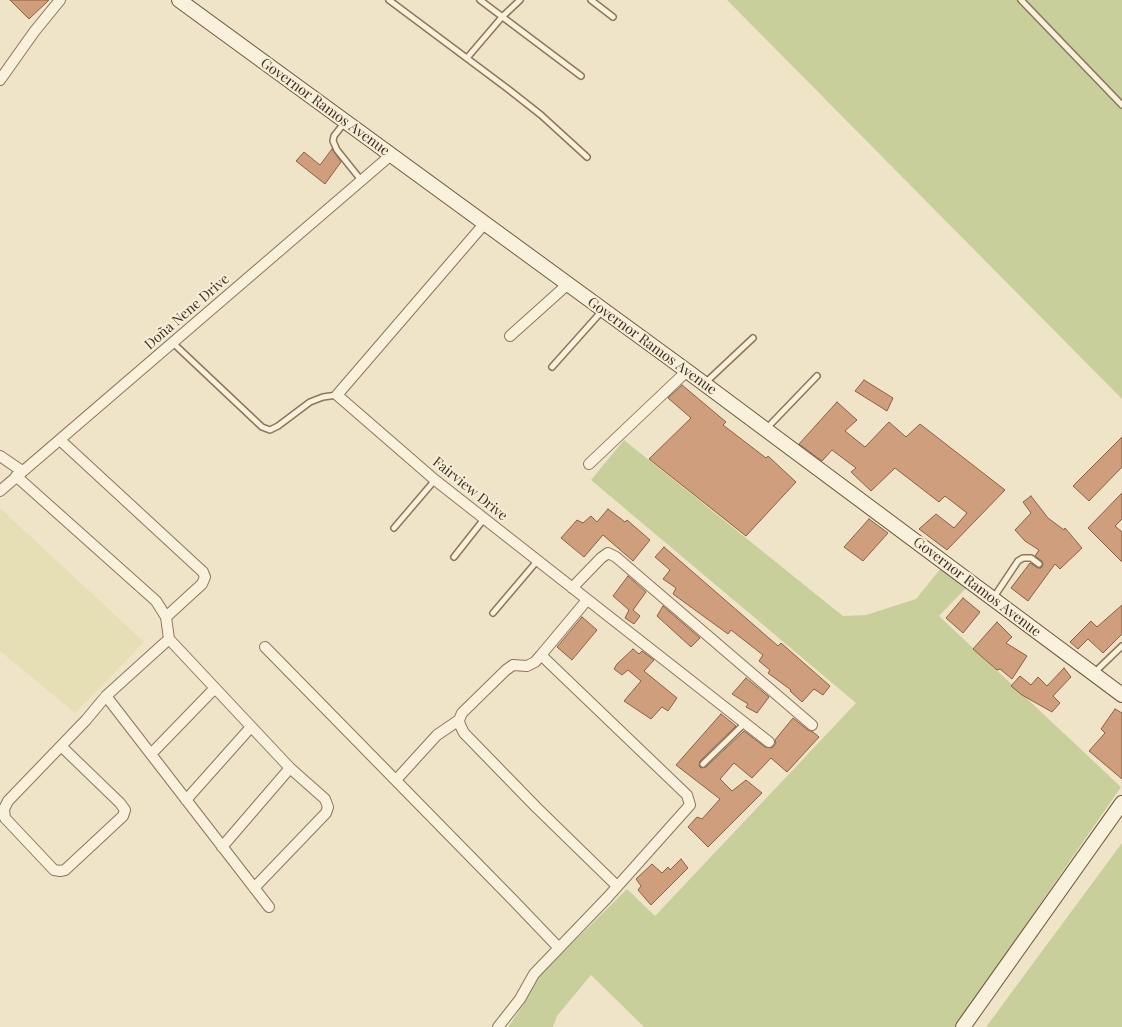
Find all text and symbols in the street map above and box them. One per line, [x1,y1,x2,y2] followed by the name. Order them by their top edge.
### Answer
[257,55,393,159] street label: Governor Ramos Avenue
[141,271,233,353] street label: Doña Nene Drive
[584,294,720,398] street label: Governor Ramos Avenue
[429,454,511,524] street label: Fairview Drive
[910,534,1044,640] street label: Governor Ramos Avenue

